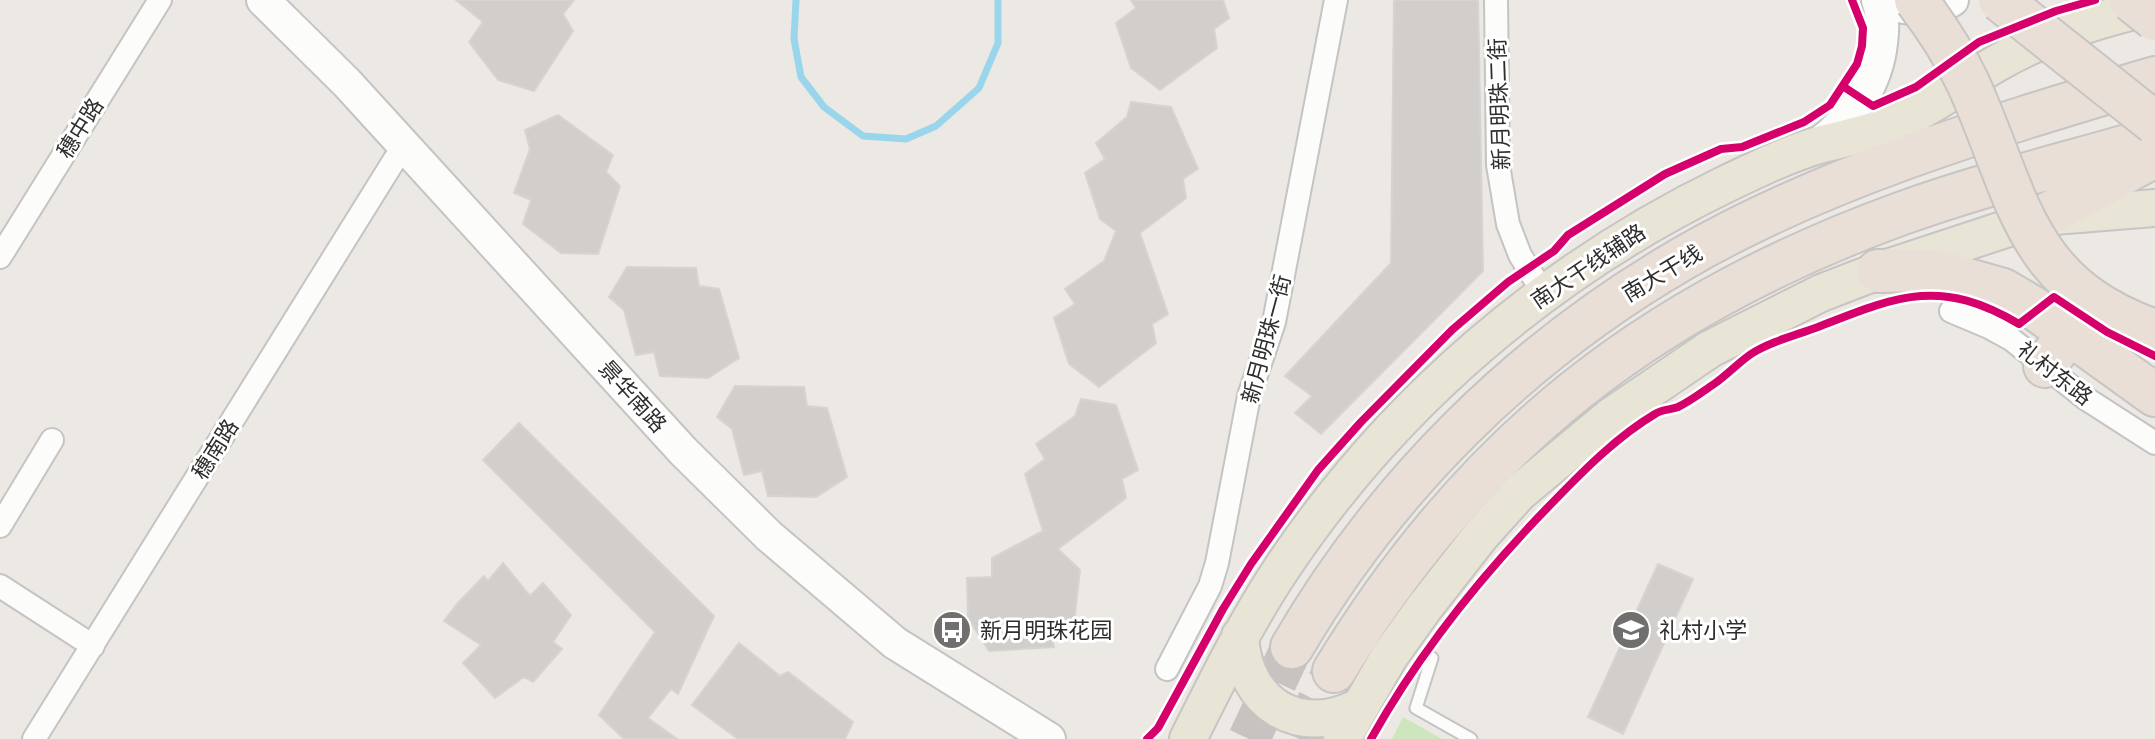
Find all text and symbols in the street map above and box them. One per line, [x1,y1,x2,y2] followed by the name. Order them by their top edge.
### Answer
[1480,37,1518,171] street label: 新月明珠二街
[48,91,112,165] street label: 穗中路
[1524,215,1652,317] street label: 南大干线辅路
[1616,236,1708,310] street label: 南大干线
[1232,271,1300,407] street label: 新月明珠一街
[2010,333,2100,413] street label: 礼村东路
[591,352,675,440] street label: 景华南路
[183,412,247,486] street label: 穗南路
[931,609,973,651] bus stop icon: 新月明珠花园
[1610,609,1652,651] school or university icon: 礼村小学
[980,613,1112,647] place label: 新月明珠花园
[1659,613,1747,647] place label: 礼村小学

